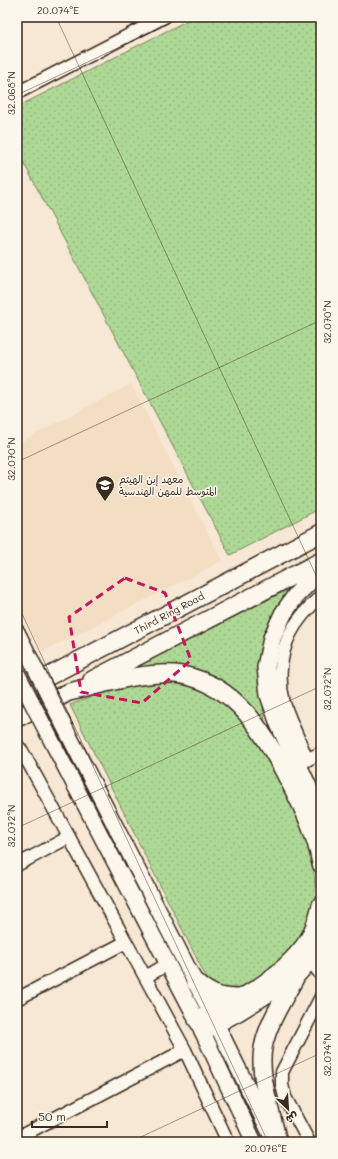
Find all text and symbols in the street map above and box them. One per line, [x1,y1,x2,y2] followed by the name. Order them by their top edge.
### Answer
[37,3,79,17] text: 20.074°E
[4,71,18,115] text: 32.068°N
[320,300,334,344] text: 32.070°N
[4,437,18,481] text: 32.070°N
[119,472,217,498] place label: معهد إبن الهيثم المتوسط للمهن الهندسية
[94,474,116,502] school or university icon: معهد إبن الهيثم المتوسط للمهن الهندسية
[131,589,207,637] street label: Third Ring Road
[320,668,334,710] text: 32.072°N
[4,805,18,847] text: 32.072°N
[320,1033,334,1077] text: 32.074°N
[268,1089,308,1129] north arrow
[32,1103,107,1129] scale bar
[38,1108,66,1124] text: 50 m
[284,1109,301,1128] text: ش
[245,1141,287,1155] text: 20.076°E

